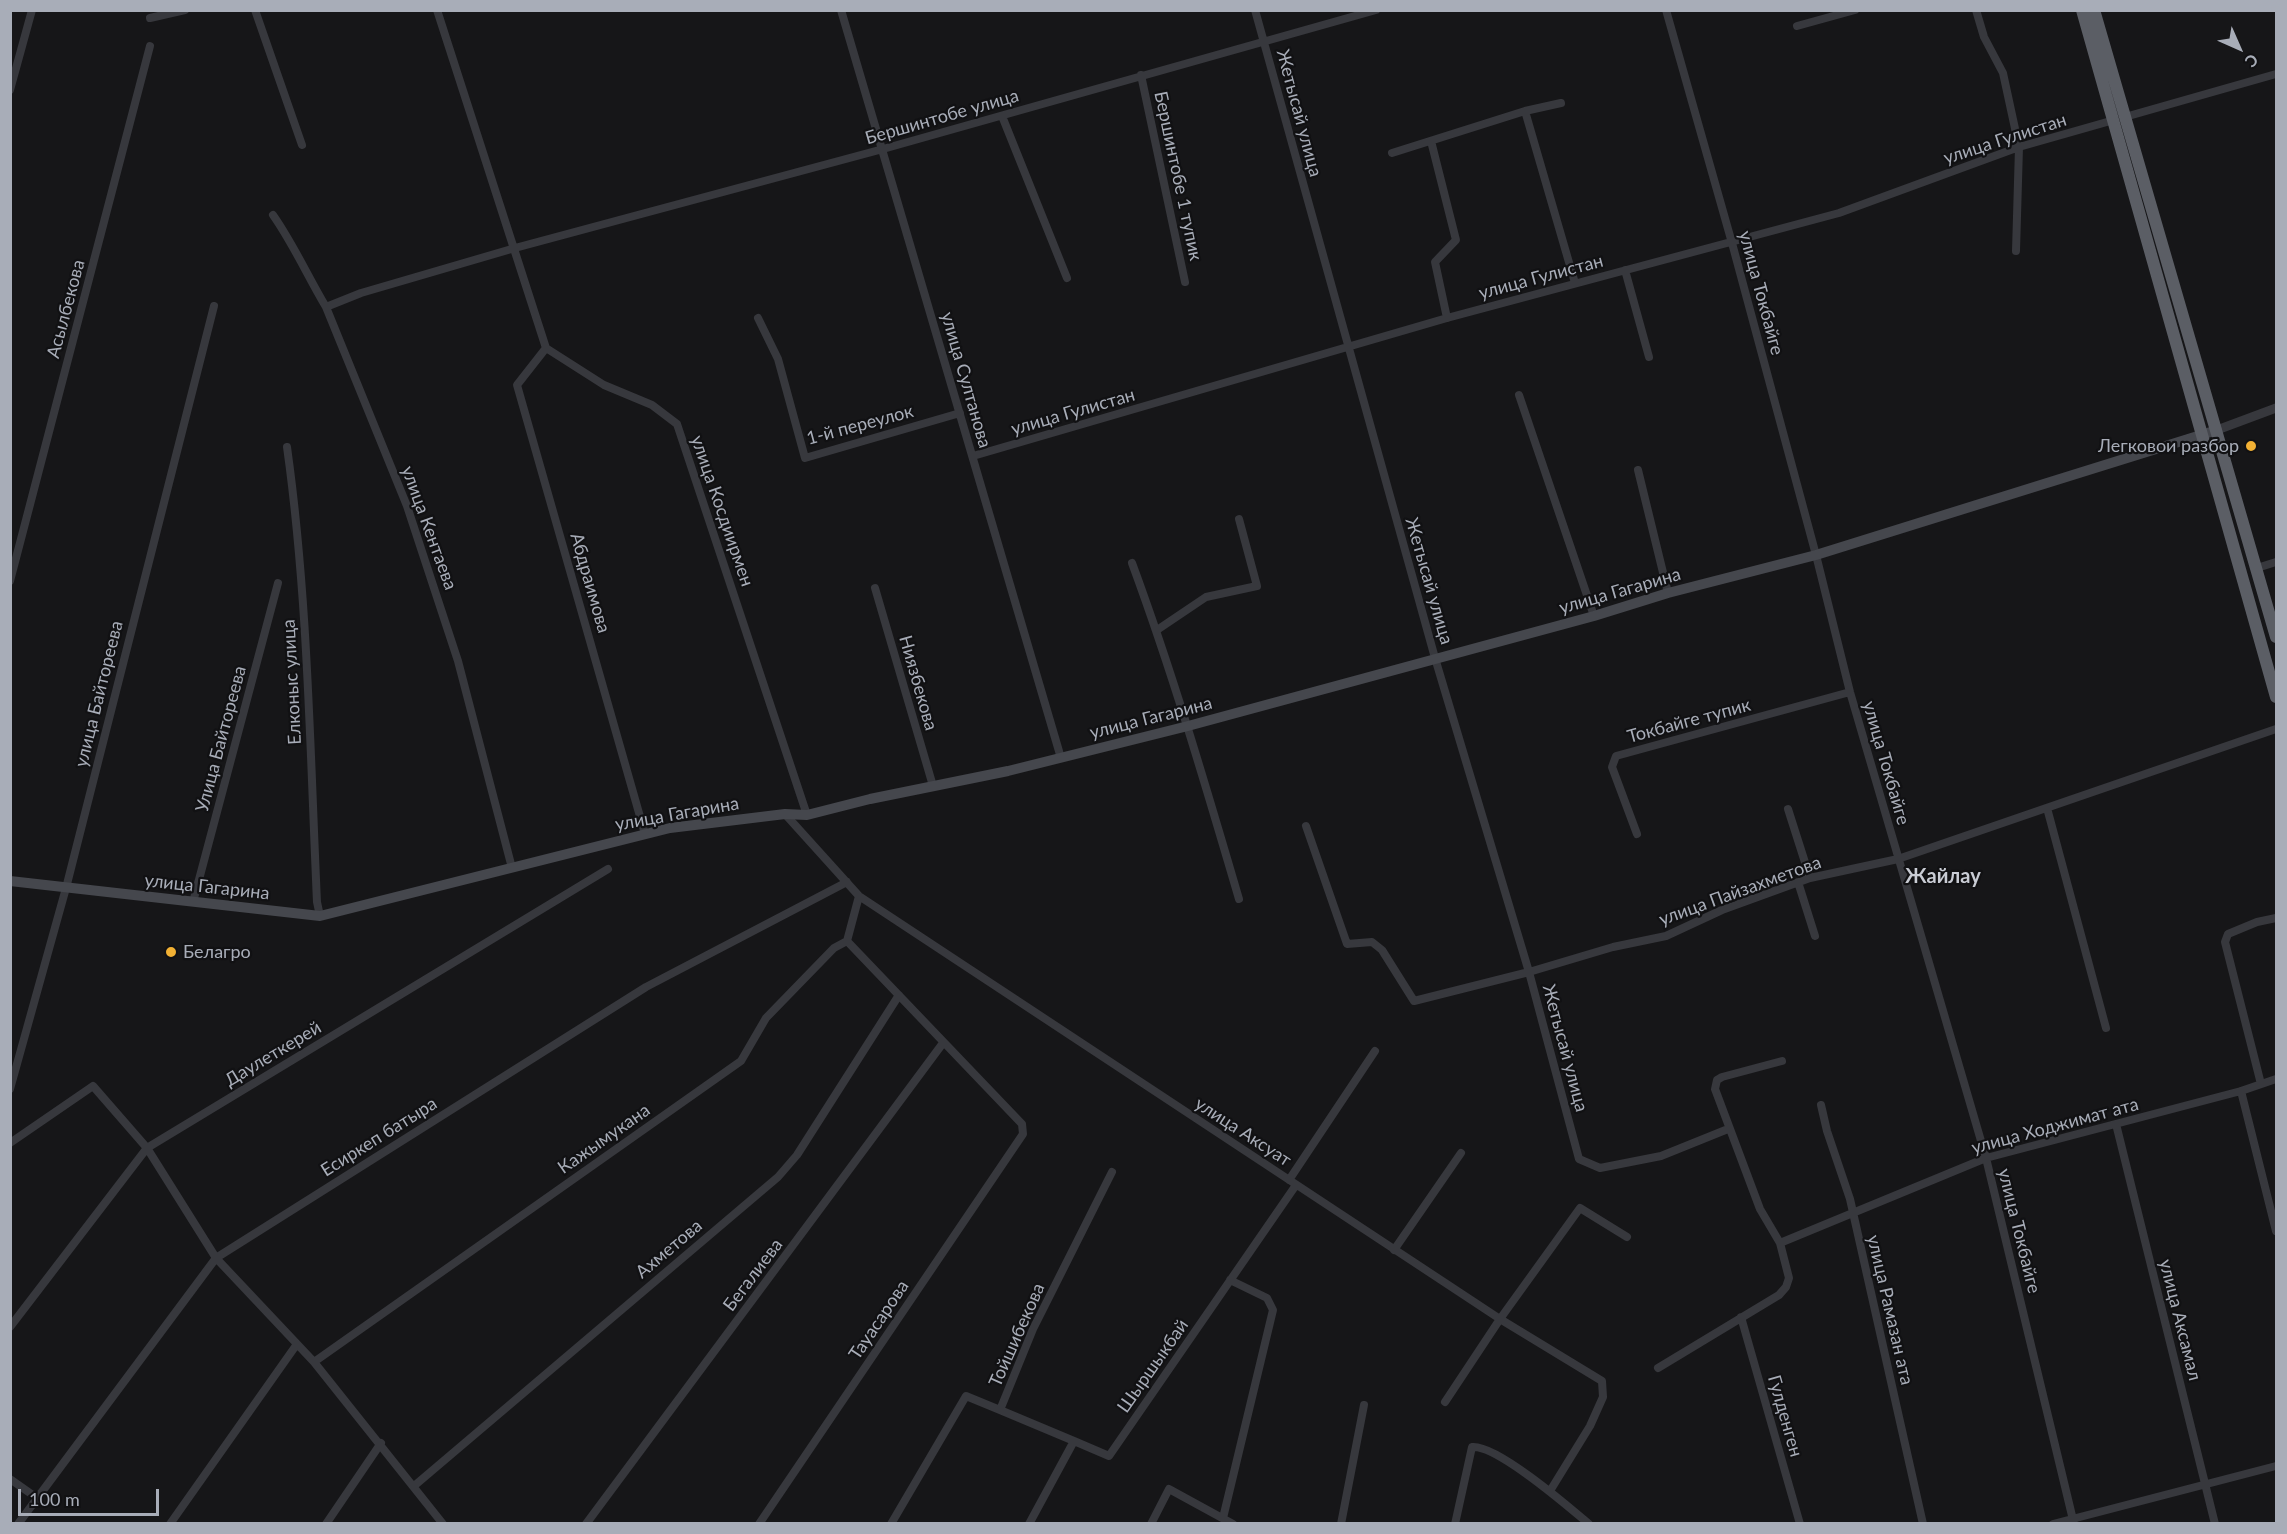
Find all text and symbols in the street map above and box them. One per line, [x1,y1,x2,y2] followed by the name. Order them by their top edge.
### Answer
[2209,18,2269,78] north arrow
[1272,47,1326,179] street label: Жетысай улица
[2242,51,2263,72] text: С
[863,85,1021,149] street label: Бершинтобе улица
[1149,89,1207,263] street label: Бершинтобе 1 тупик
[1941,109,2069,169] street label: улица Гулистан
[1734,228,1788,358] street label: улица Токбайге
[1477,250,1605,304] street label: улица Гулистан
[42,257,90,361] street label: Асылбекова
[936,309,996,451] street label: улица Султанова
[1009,384,1137,440] street label: улица Гулистан
[804,400,916,450] street label: 1-й переулок
[686,433,758,589] street label: улица Косдиирмен
[2098,435,2239,457] place label: Легковои разбор
[2244,439,2258,453] marker: Легковои разбор
[397,463,461,593] street label: улица Кентаева
[1401,515,1457,647] street label: Жетысай улица
[565,530,615,636] street label: Абдраимова
[1557,563,1683,619] street label: улица Гагарина
[70,619,128,769] street label: улица Байтореева
[278,619,306,745] street label: Елконыс улица
[894,633,942,733] street label: Ниязбекова
[191,664,251,814] street label: Улица Байтореева
[1087,692,1215,744] street label: улица Гагарина
[1625,694,1753,748] street label: Токбайге тупик
[1858,699,1914,827] street label: улица Токбайге
[613,792,741,836] street label: улица Гагарина
[1656,852,1824,930] street label: улица Пайзахметова
[1905,865,1981,889] district label: Жайлау
[143,870,271,904] street label: улица Гагарина
[183,941,251,963] place label: Белагро
[164,945,178,959] marker: Белагро
[1538,982,1592,1114] street label: Жетысай улица
[221,1017,325,1091] street label: Даулеткерей
[317,1093,441,1181] street label: Есиркеп батыра
[1191,1093,1295,1171] street label: улица Аксуат
[1969,1093,2141,1159] street label: улица Ходжимат ата
[554,1099,654,1179] street label: Кажымукана
[1993,1166,2045,1296] street label: улица Токбайге
[631,1215,707,1283] street label: Ахметова
[1862,1233,1918,1387] street label: улица Рамазан ата
[719,1234,787,1316] street label: Бегалиева
[2154,1257,2206,1383] street label: улица Аксамал
[845,1276,913,1364] street label: Тауасарова
[985,1280,1049,1390] street label: Тойшибекова
[1113,1315,1193,1417] street label: Шыршыкбай
[1763,1373,1807,1459] street label: Гулденген
[21,1477,162,1515] scale bar
[29,1488,80,1510] text: 100 m

